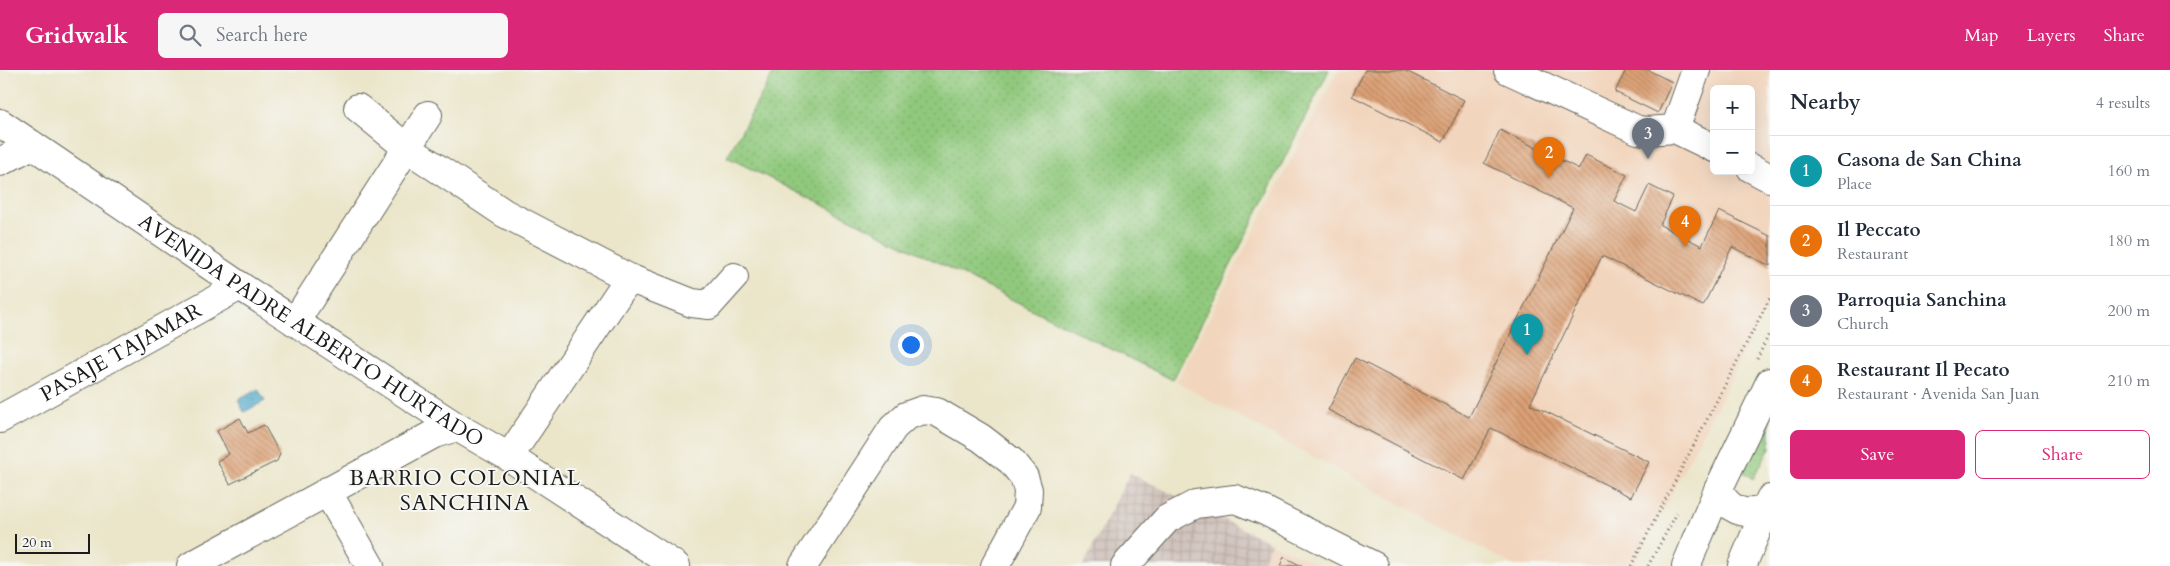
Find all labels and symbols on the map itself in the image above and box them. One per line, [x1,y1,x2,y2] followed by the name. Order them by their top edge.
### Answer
[1632,118,1664,159] pin: 3
[1533,137,1565,178] pin: 2
[1669,206,1701,247] pin: 4
[133,207,489,454] street label: AVENIDA PADRE ALBERTO HURTADO
[35,296,207,409] street label: PASAJE TAJAMAR
[1511,314,1543,355] pin: 1
[898,332,924,358] your location
[349,463,581,518] district label: BARRIO COLONIAL SANCHINA
[15,531,90,554] scale bar

